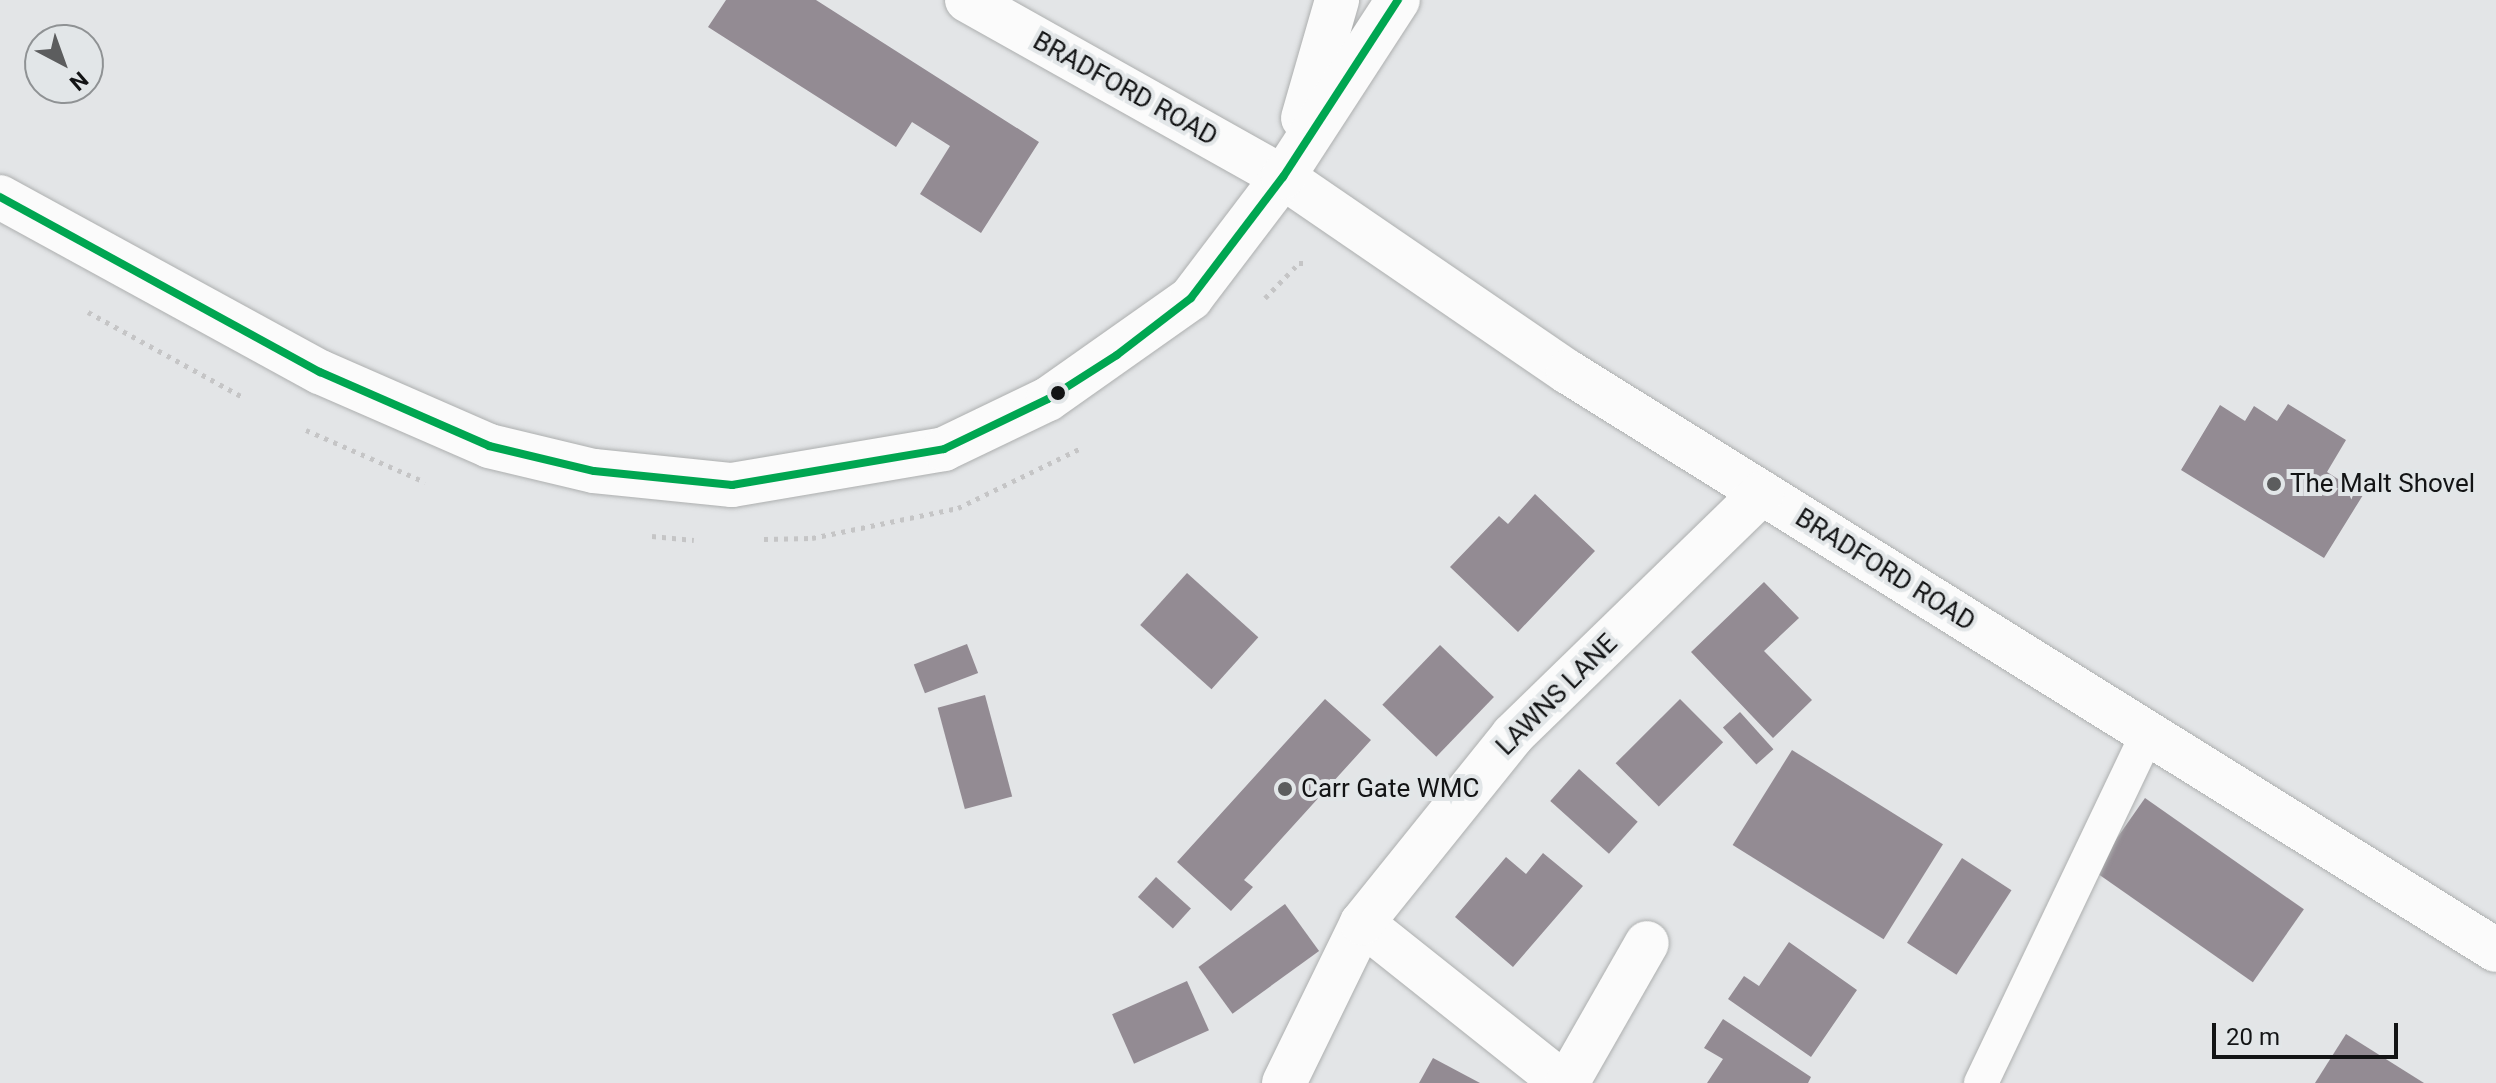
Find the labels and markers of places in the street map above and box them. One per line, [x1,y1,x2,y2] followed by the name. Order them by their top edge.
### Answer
[1050,385,1066,401] unlabelled marker
[2290,468,2475,500] place label: The Malt Shovel
[2265,475,2283,493] marker: The Malt Shovel
[1301,773,1479,805] place label: Carr Gate WMC
[1276,780,1294,798] marker: Carr Gate WMC

